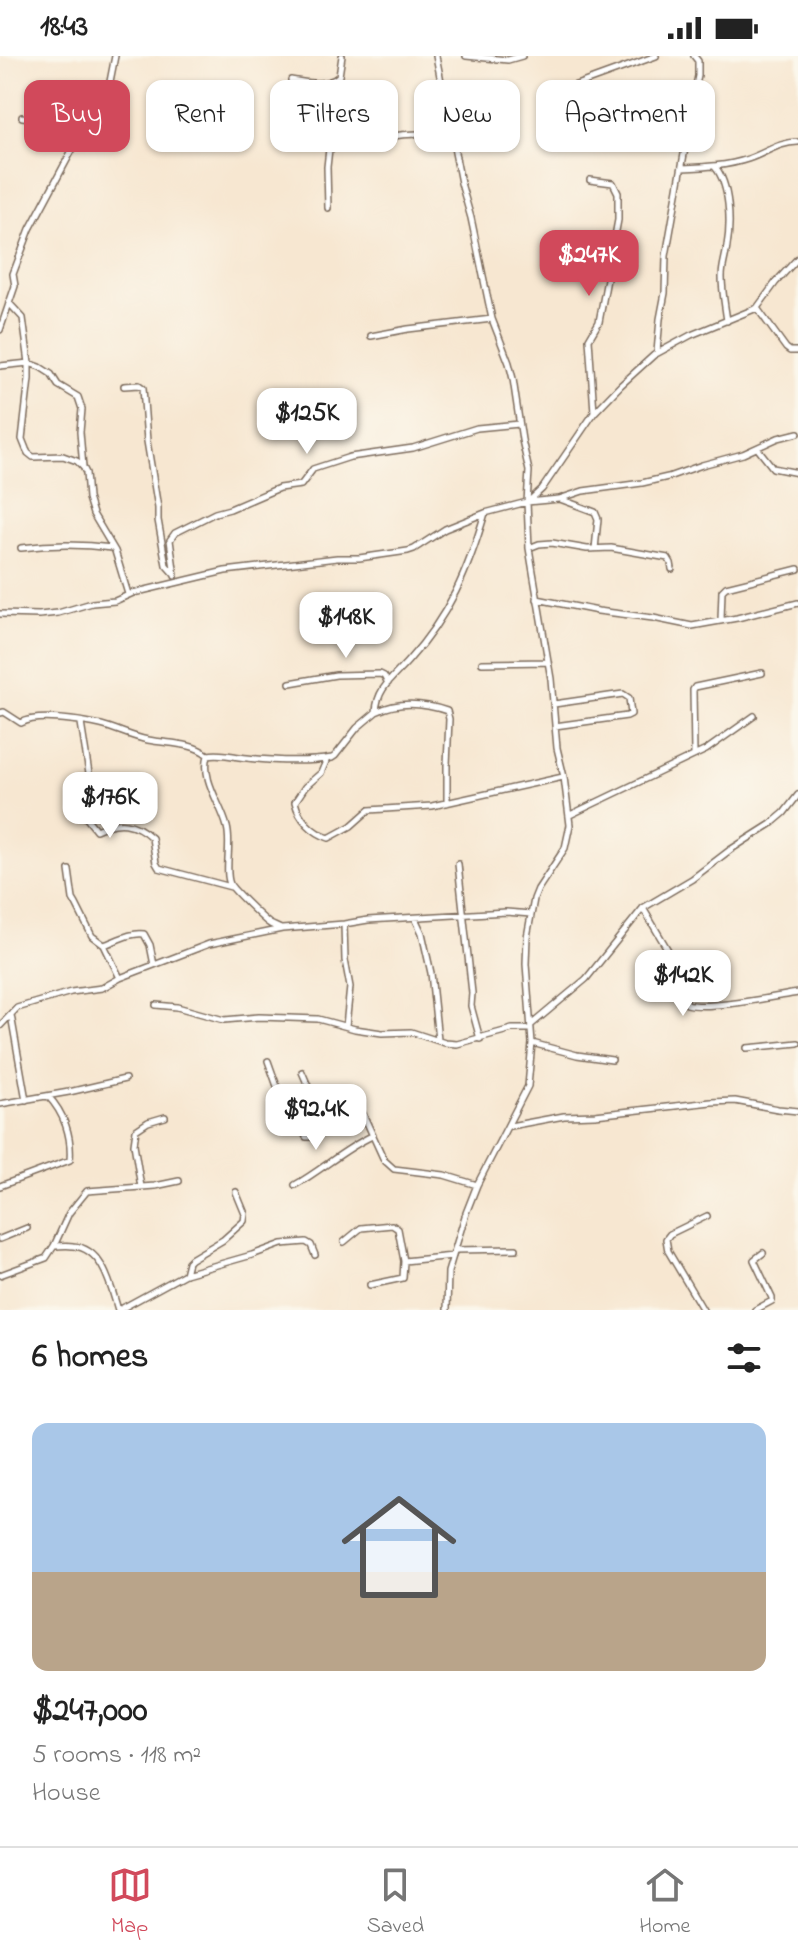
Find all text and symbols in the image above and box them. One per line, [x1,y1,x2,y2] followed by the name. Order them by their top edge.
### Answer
[40,6,88,50] text: 18:43
[24,80,130,152] chip: Buy
[146,80,254,152] chip: Rent
[270,80,398,152] chip: Filters
[414,80,520,152] chip: New
[536,80,715,152] chip: Apartment
[533,230,645,298] pin: $247K
[558,237,620,275] text: $247K
[251,388,363,456] pin: $125K
[275,395,339,433] text: $125K
[290,592,402,660] pin: $148K
[317,599,375,637] text: $148K
[54,772,166,840] pin: $176K
[81,779,139,817] text: $176K
[627,950,739,1018] pin: $142K
[653,957,713,995] text: $142K
[251,1084,381,1152] pin: $92.4K
[283,1091,349,1129] text: $92.4K
[32,1333,148,1383] text: 6 homes
[722,1336,766,1380] icon: filters
[327,1475,471,1619] icon: home
[32,1687,147,1737] text: $247,000
[32,1737,201,1775] text: 5 rooms · 118 m²
[32,1775,100,1813] text: House
[108,1863,152,1943] tab: Map
[367,1863,424,1943] tab: Saved
[639,1863,690,1943] tab: Home

